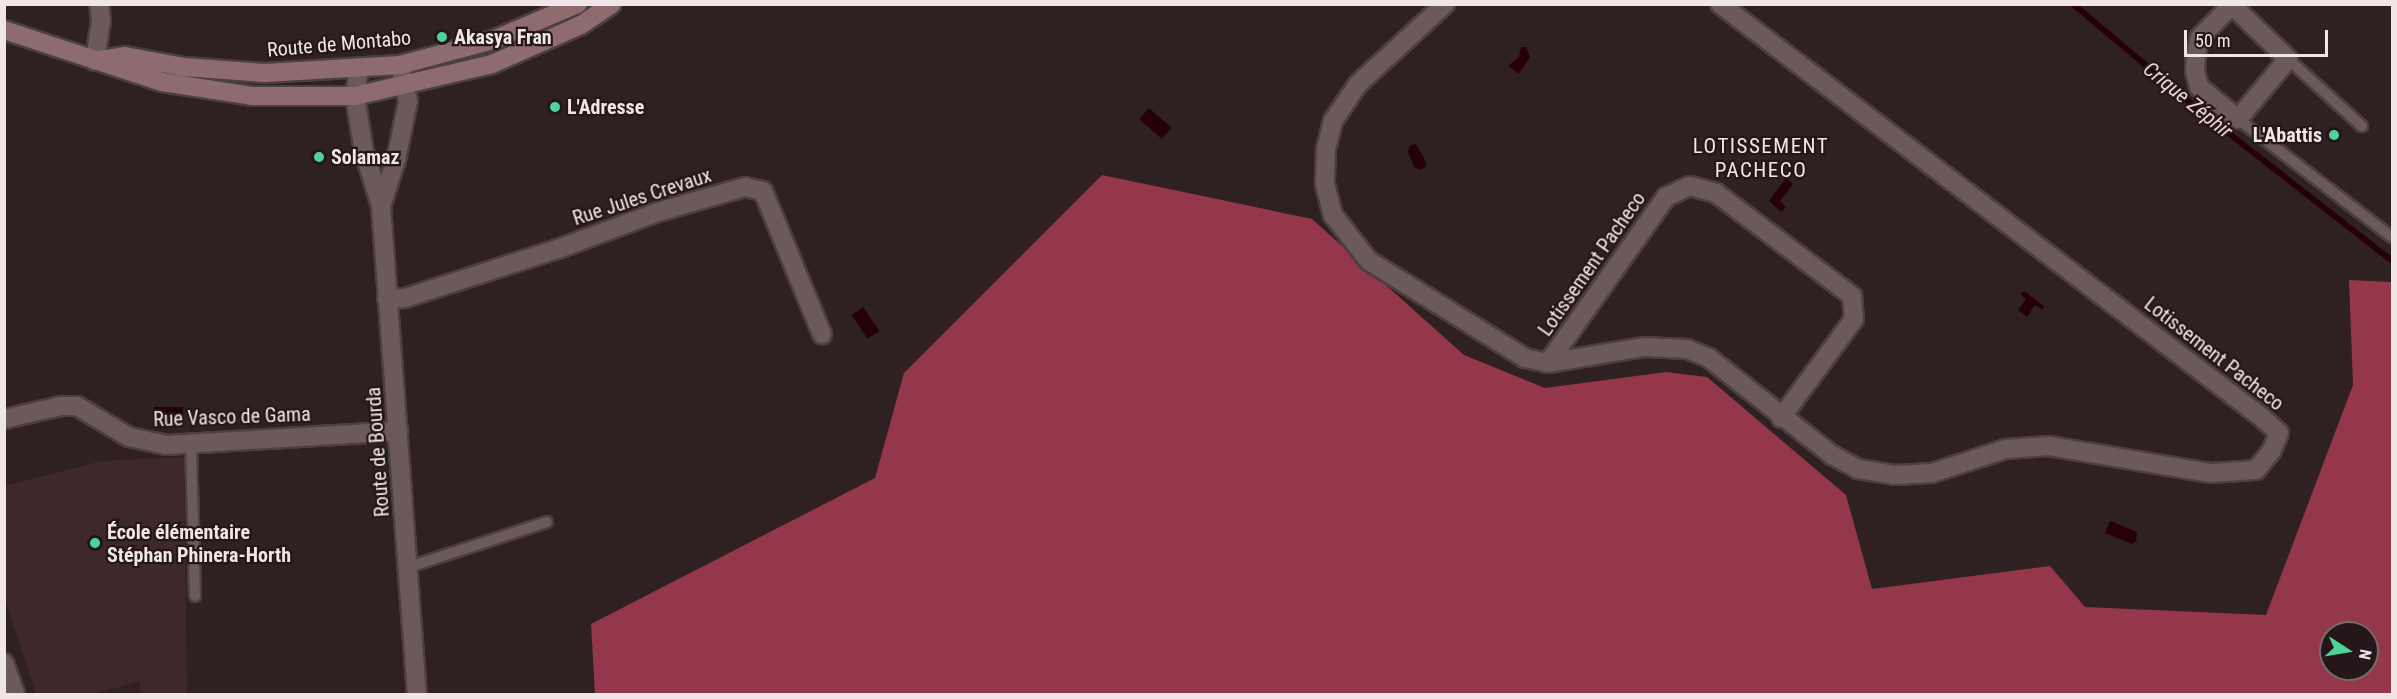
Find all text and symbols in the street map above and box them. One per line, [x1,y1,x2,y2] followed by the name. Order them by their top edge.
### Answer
[2187,18,2331,56] scale bar
[454,25,552,49] place label: Akasya Fran
[266,26,412,62] street label: Route de Montabo
[435,30,449,44] marker: Akasya Fran
[2195,30,2230,51] text: 50 m
[2138,56,2238,144] water label: Crique Zéphir
[567,95,644,119] place label: L'Adresse
[548,100,562,114] marker: L'Adresse
[2253,123,2322,147] place label: L'Abattis
[2327,128,2341,142] marker: L'Abattis
[1693,133,1829,183] district label: LOTISSEMENT PACHECO
[331,145,400,169] place label: Solamaz
[312,150,326,164] marker: Solamaz
[570,163,714,231] street label: Rue Jules Crevaux
[1533,187,1651,341] street label: Lotissement Pacheco
[2139,292,2289,416] street label: Lotissement Pacheco
[361,386,395,518] street label: Route de Bourda
[153,402,311,432] street label: Rue Vasco de Gama
[107,520,291,567] place label: École élémentaire Stéphan Phinera-Horth
[88,536,102,550] marker: École élémentaire Stéphan Phinera-Horth
[2319,621,2379,681] north arrow
[2355,648,2375,661] text: N

